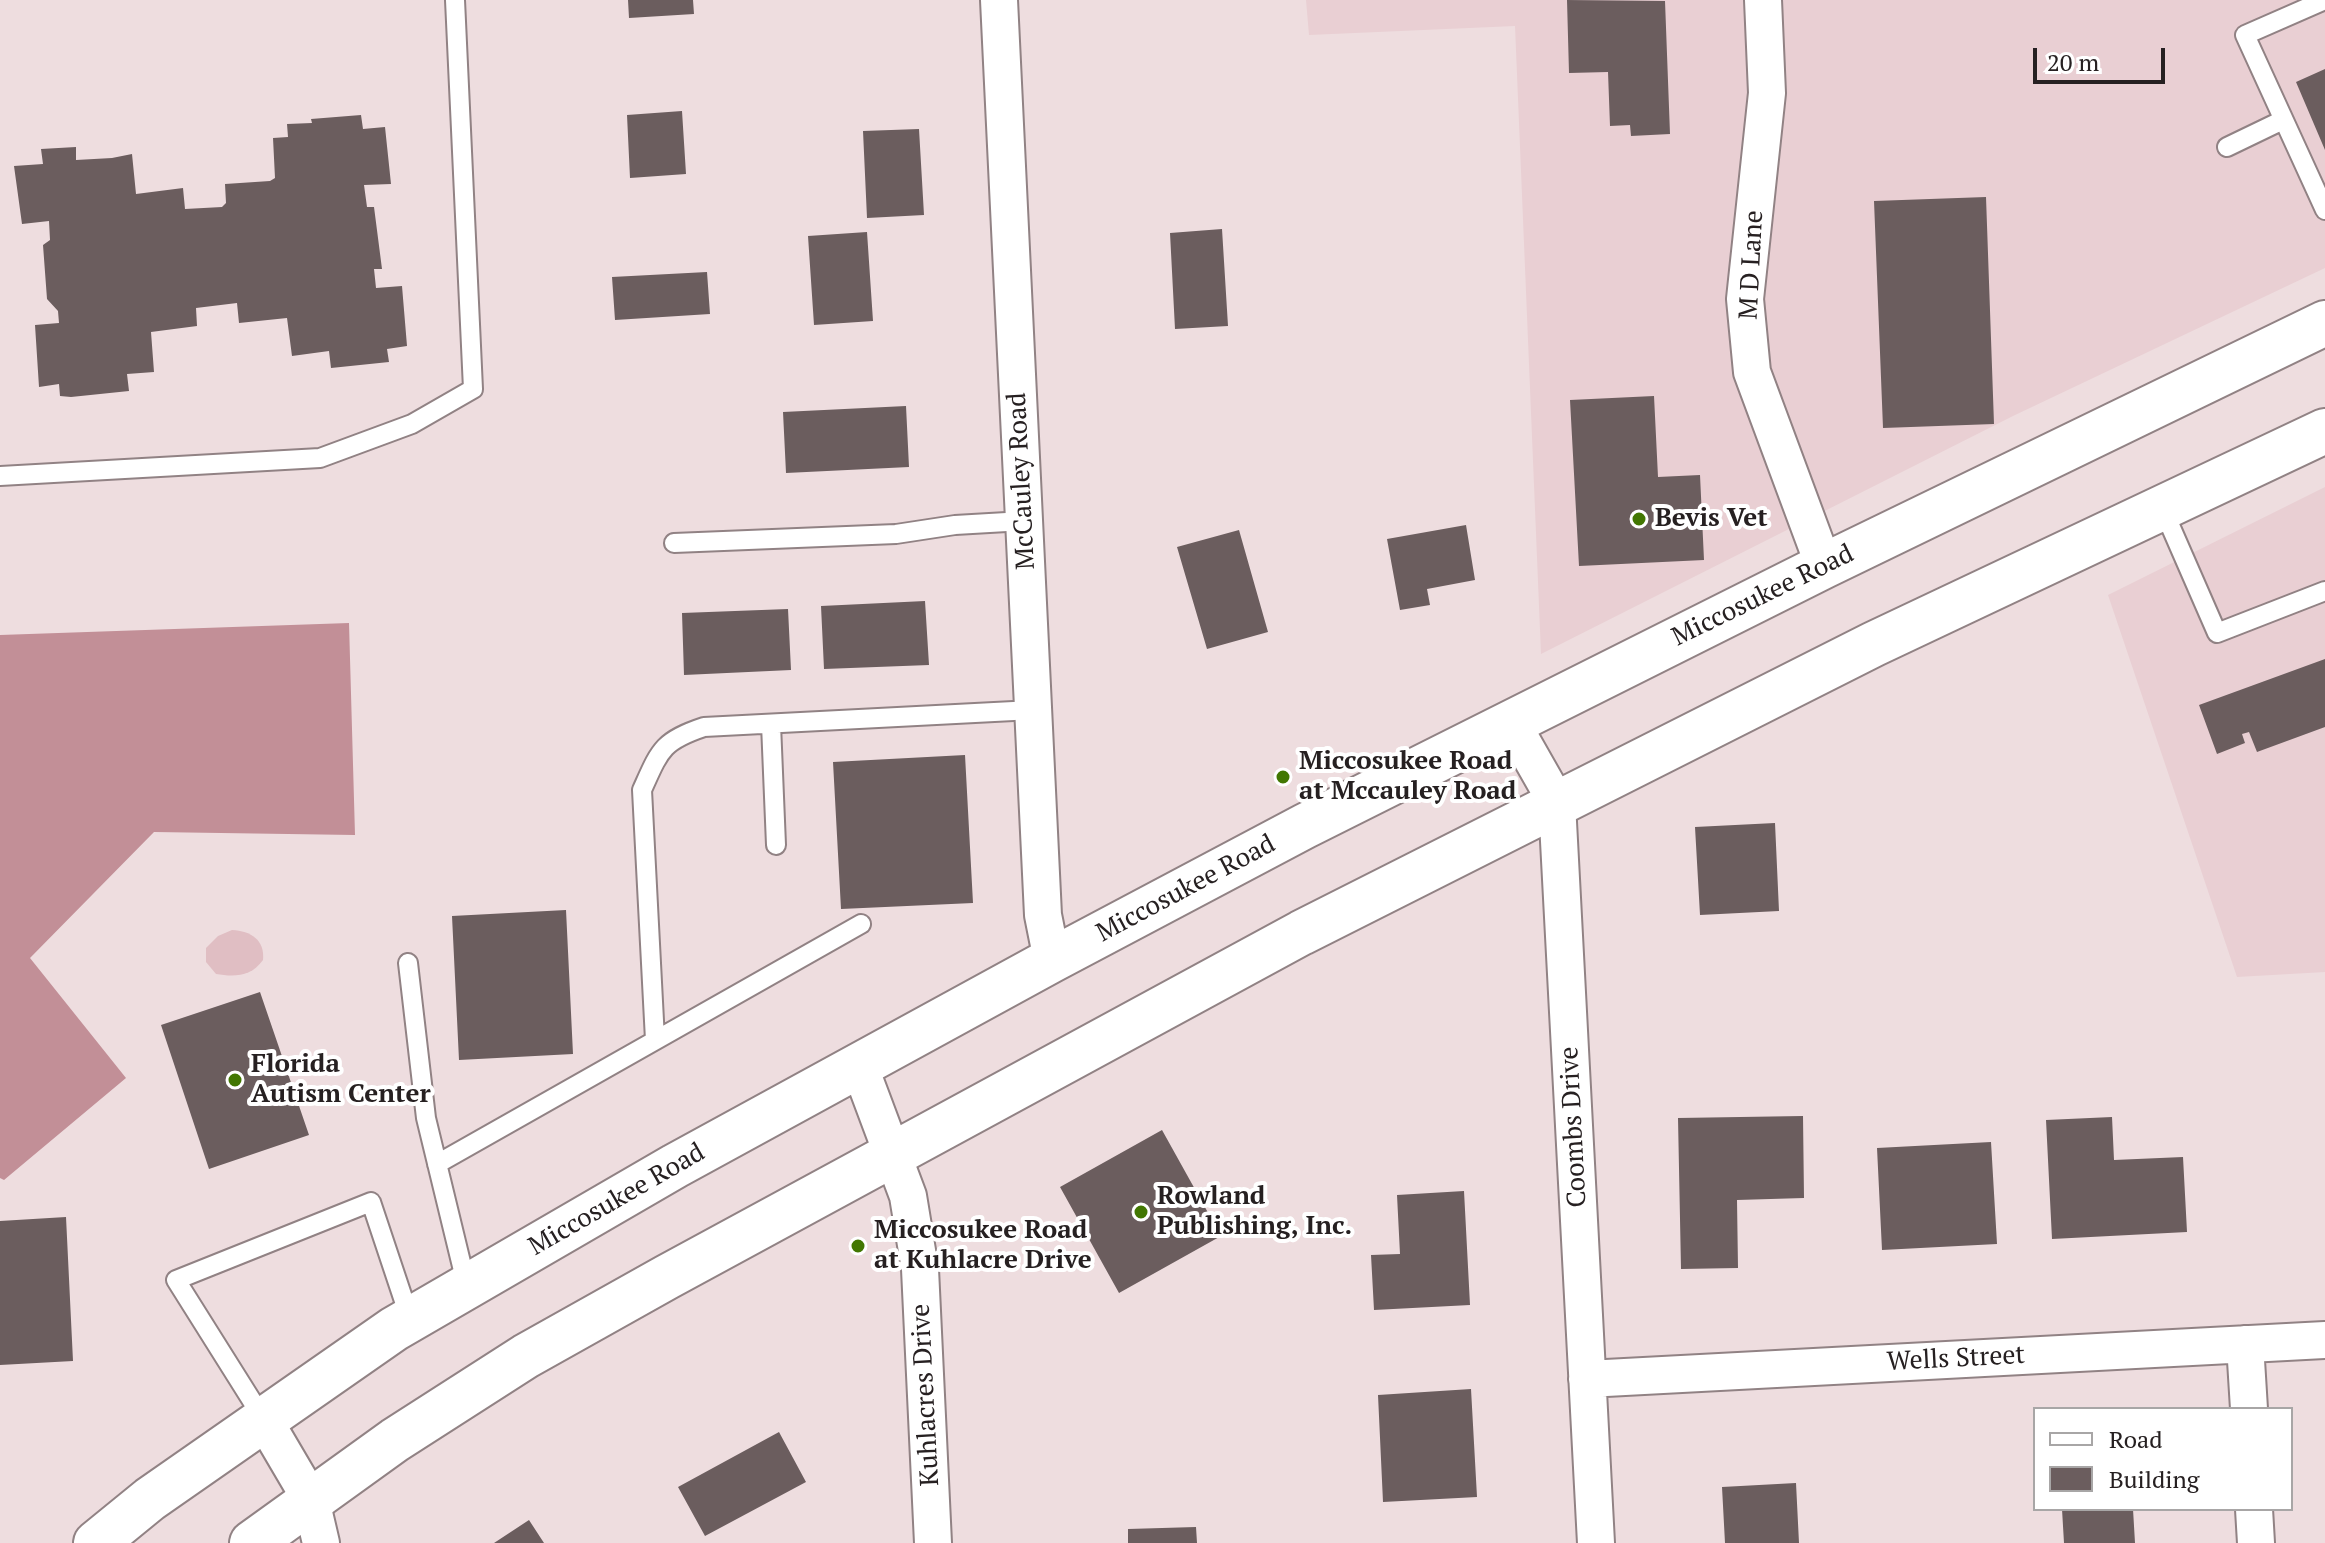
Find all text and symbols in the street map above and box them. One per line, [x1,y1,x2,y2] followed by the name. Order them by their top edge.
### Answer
[2037,32,2169,82] scale bar
[2047,46,2099,78] text: 20 m
[1734,210,1770,320] street label: M D Lane
[1002,392,1042,570] street label: McCauley Road
[1655,503,1768,535] place label: Bevis Vet
[1630,510,1648,528] marker: Bevis Vet
[1667,539,1859,653] street label: Miccosukee Road
[1299,746,1516,808] place label: Miccosukee Road at Mccauley Road
[1274,768,1292,786] marker: Miccosukee Road at Mccauley Road
[1091,829,1281,949] street label: Miccosukee Road
[1554,1046,1594,1208] street label: Coombs Drive
[251,1049,431,1110] place label: Florida Autism Center
[226,1071,244,1089] marker: Florida Autism Center
[524,1137,710,1263] street label: Miccosukee Road
[1157,1181,1352,1242] place label: Rowland Publishing, Inc.
[1132,1203,1150,1221] marker: Rowland Publishing, Inc.
[874,1215,1092,1276] place label: Miccosukee Road at Kuhlacre Drive
[849,1237,867,1255] marker: Miccosukee Road at Kuhlacre Drive
[906,1303,946,1487] street label: Kuhlacres Drive
[1886,1340,2026,1378] street label: Wells Street
[2033,1407,2293,1511] legend
[2109,1423,2163,1455] text: Road
[2109,1463,2199,1495] text: Building

